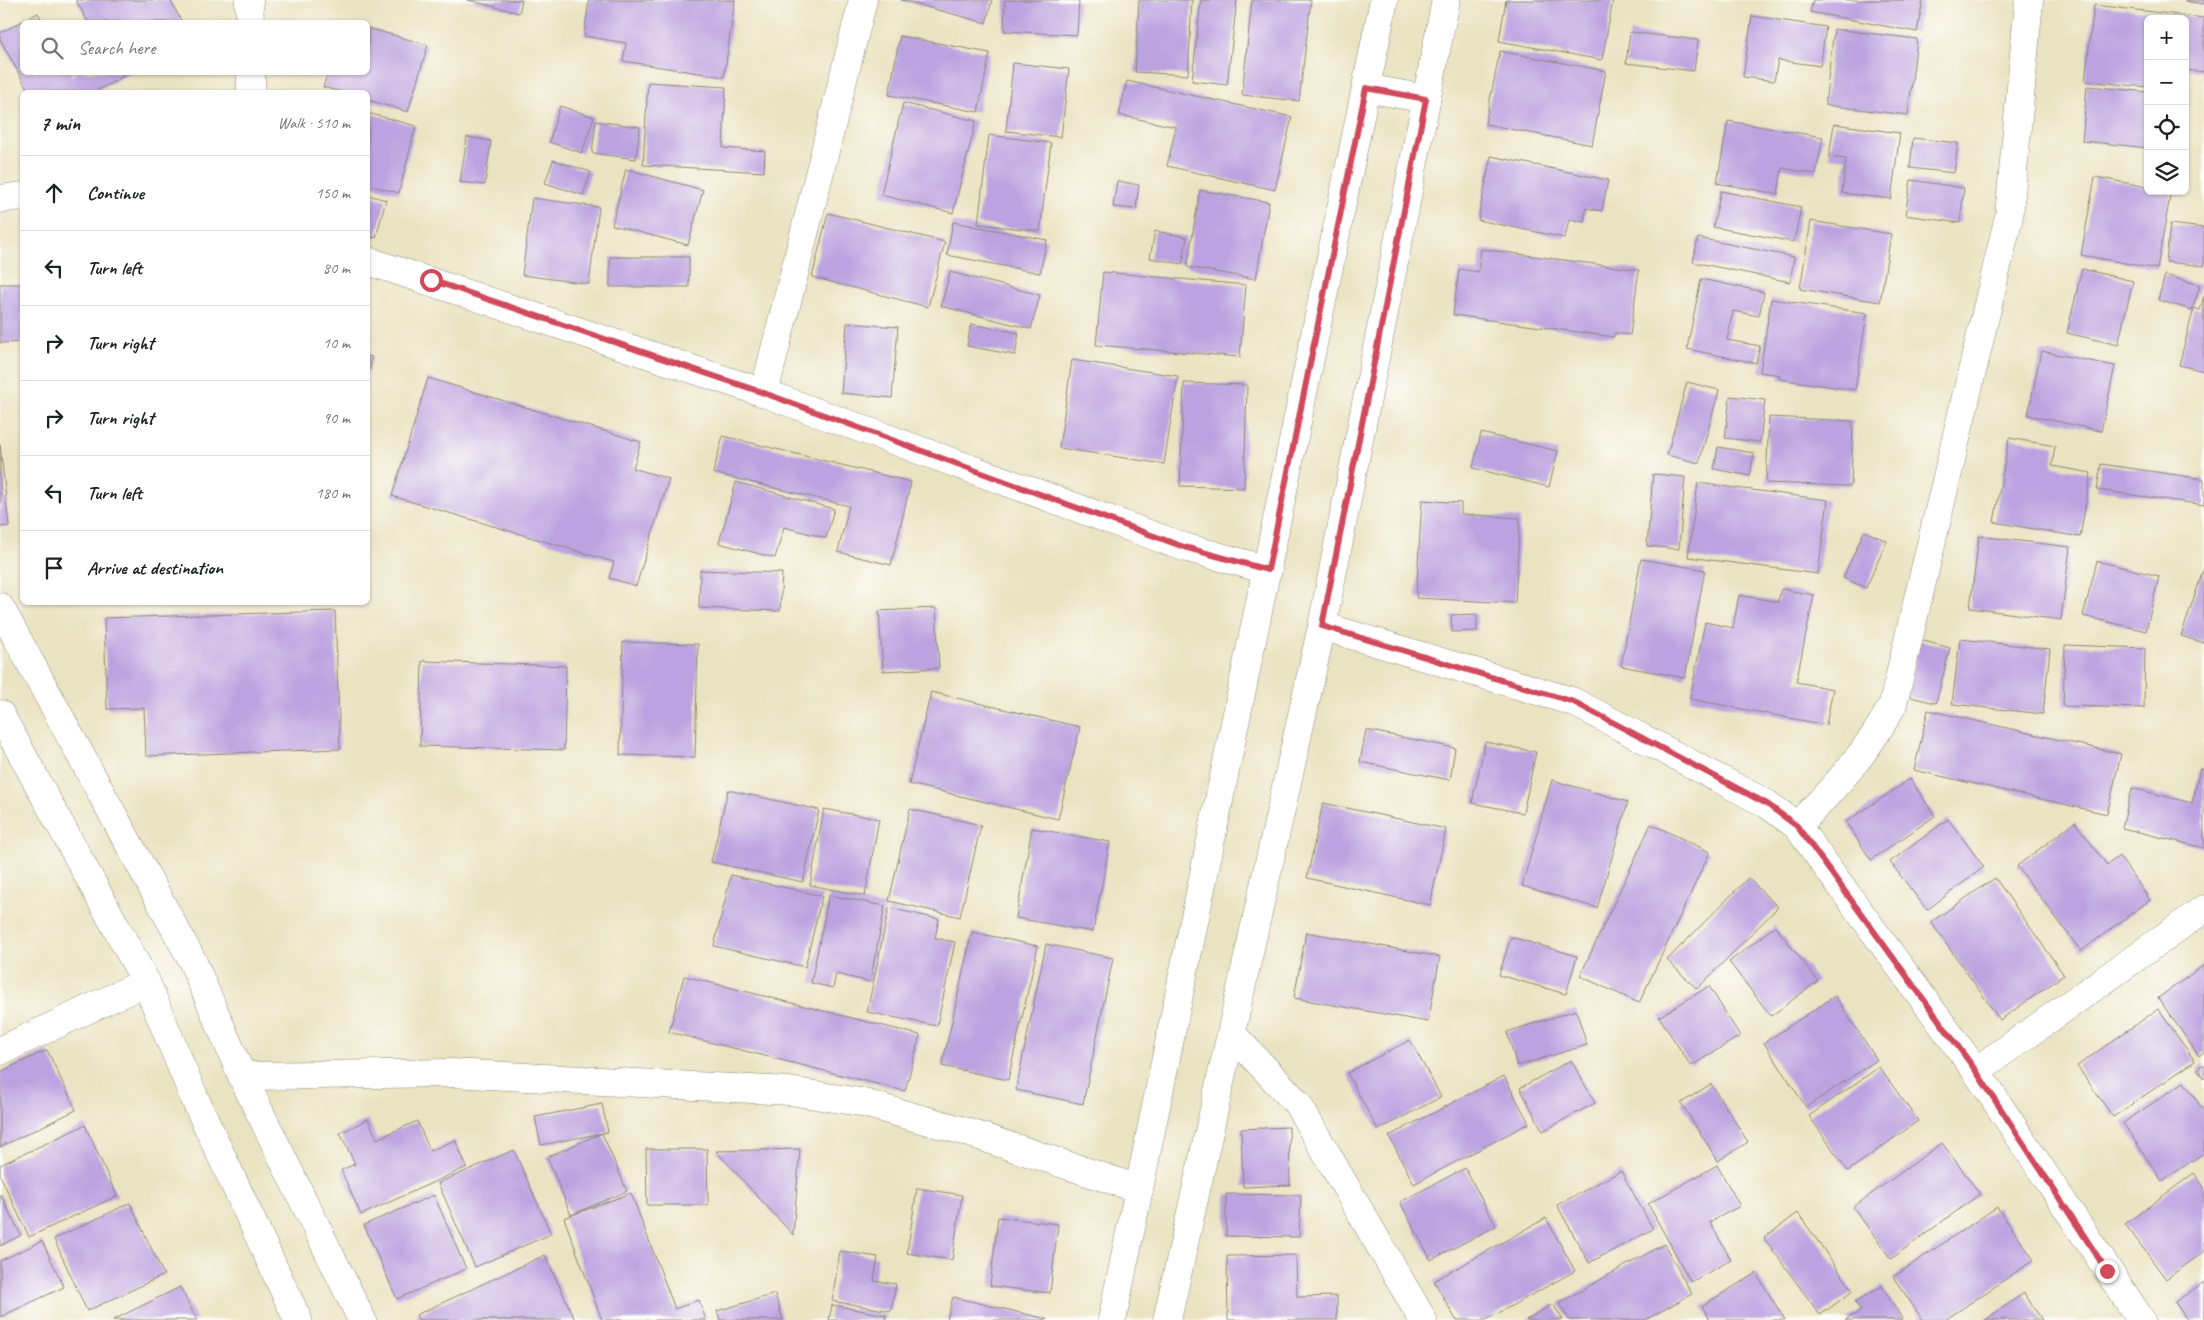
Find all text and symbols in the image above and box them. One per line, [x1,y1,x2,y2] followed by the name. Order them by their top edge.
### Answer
[2144,15,2189,195] map controls
[2144,15,2189,60] button: +
[20,20,370,75] search box
[38,34,66,62] icon: search
[78,36,155,60] text: Search here
[2144,60,2189,105] button: −
[2144,105,2189,150] button: locate
[40,110,80,136] text: 7 min
[278,113,350,133] text: Walk · 510 m
[2144,150,2189,195] button: layers
[40,179,68,207] icon: ahead
[87,181,144,205] text: Continue
[316,183,350,203] text: 150 m
[40,254,68,282] icon: left
[87,256,142,280] text: Turn left
[323,258,350,278] text: 80 m
[420,269,443,292] route start
[40,329,68,357] icon: right
[87,331,154,355] text: Turn right
[323,333,350,353] text: 10 m
[40,404,68,432] icon: right
[87,406,154,430] text: Turn right
[323,408,350,428] text: 90 m
[40,479,68,507] icon: left
[87,481,142,505] text: Turn left
[316,483,350,503] text: 180 m
[40,554,68,582] icon: arrive
[87,556,223,580] text: Arrive at destination
[2096,1260,2119,1283] route end

